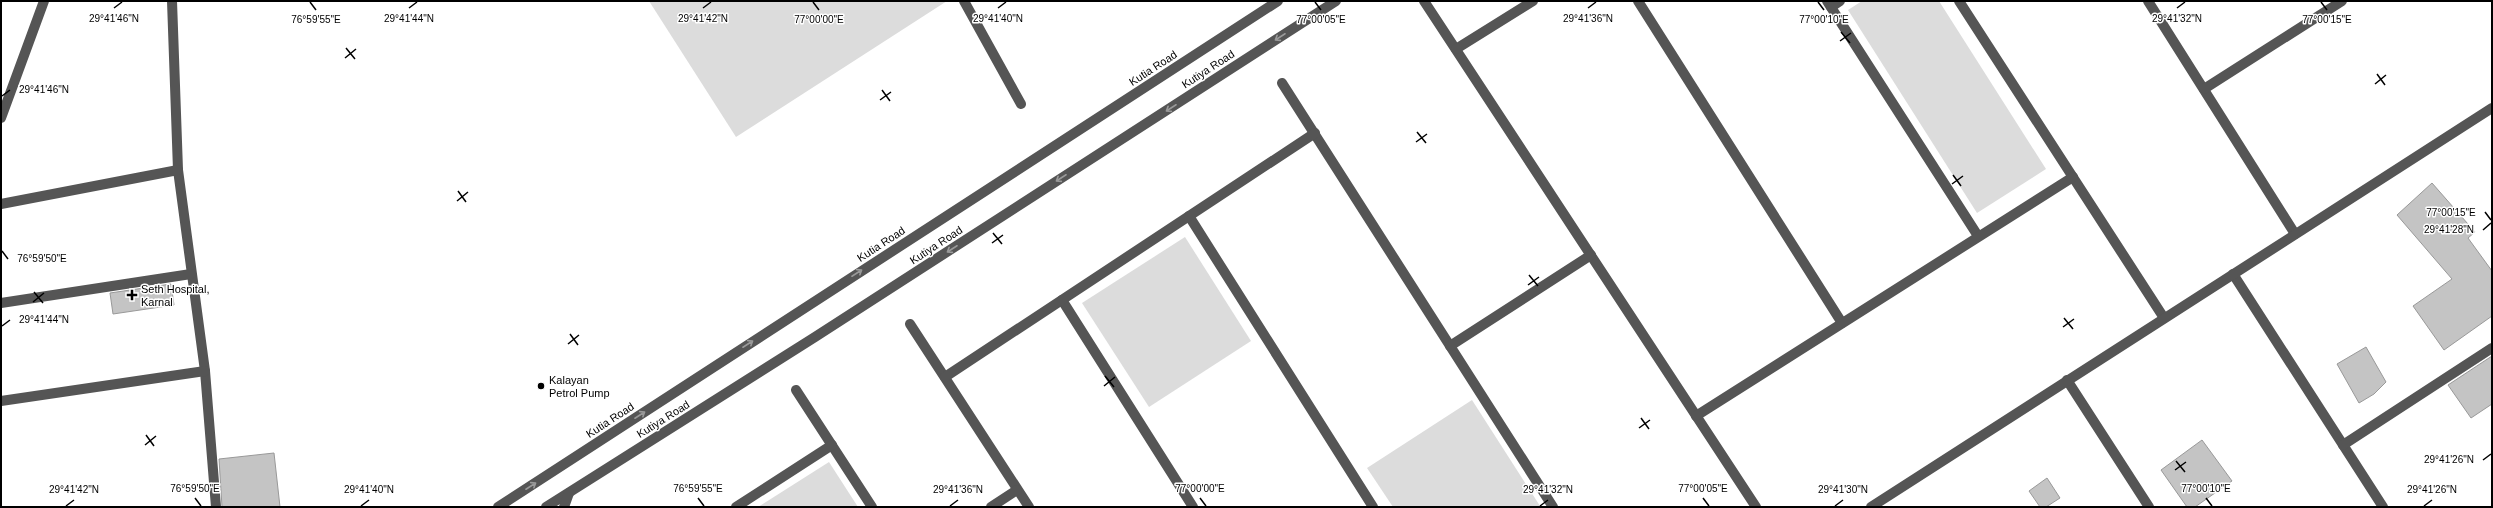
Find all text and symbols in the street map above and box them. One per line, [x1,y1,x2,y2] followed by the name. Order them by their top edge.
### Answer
[89,13,139,24] text: 29°41'46"N
[384,13,434,24] text: 29°41'44"N
[678,13,728,24] text: 29°41'42"N
[973,13,1023,24] text: 29°41'40"N
[1563,13,1613,24] text: 29°41'36"N
[2152,13,2202,24] text: 29°41'32"N
[291,14,341,25] text: 76°59'55"E
[794,14,844,25] text: 77°00'00"E
[1296,14,1346,25] text: 77°00'05"E
[1799,14,1849,25] text: 77°00'10"E
[2302,14,2352,25] text: 77°00'15"E
[1274,34,1286,42] one-way arrow
[1127,48,1179,88] street label: Kutia Road
[1180,48,1236,90] street label: Kutiya Road
[19,84,69,95] text: 29°41'46"N
[1166,104,1177,112] one-way arrow
[1056,174,1067,182] one-way arrow
[2426,207,2476,218] text: 77°00'15"E
[855,224,907,264] street label: Kutia Road
[908,224,964,266] street label: Kutiya Road
[2424,224,2474,235] text: 29°41'28"N
[946,245,958,253] one-way arrow
[17,253,67,264] text: 76°59'50"E
[852,269,863,277] one-way arrow
[141,283,209,308] place label: Seth Hospital, Karnal
[126,289,138,301] marker: Seth Hospital, Karnal
[19,314,69,325] text: 29°41'44"N
[743,340,754,348] one-way arrow
[549,374,610,399] place label: Kalayan Petrol Pump
[536,381,546,391] marker: Kalayan Petrol Pump
[634,398,692,440] street label: Kutiya Road
[584,400,636,440] street label: Kutia Road
[634,411,645,419] one-way arrow
[2424,454,2474,465] text: 29°41'26"N
[525,482,536,490] one-way arrow
[170,483,220,494] text: 76°59'50"E
[673,483,723,494] text: 76°59'55"E
[1175,483,1225,494] text: 77°00'00"E
[1678,483,1728,494] text: 77°00'05"E
[2181,483,2231,494] text: 77°00'10"E
[49,484,99,495] text: 29°41'42"N
[344,484,394,495] text: 29°41'40"N
[933,484,983,495] text: 29°41'36"N
[1523,484,1573,495] text: 29°41'32"N
[1818,484,1868,495] text: 29°41'30"N
[2407,484,2457,495] text: 29°41'26"N

